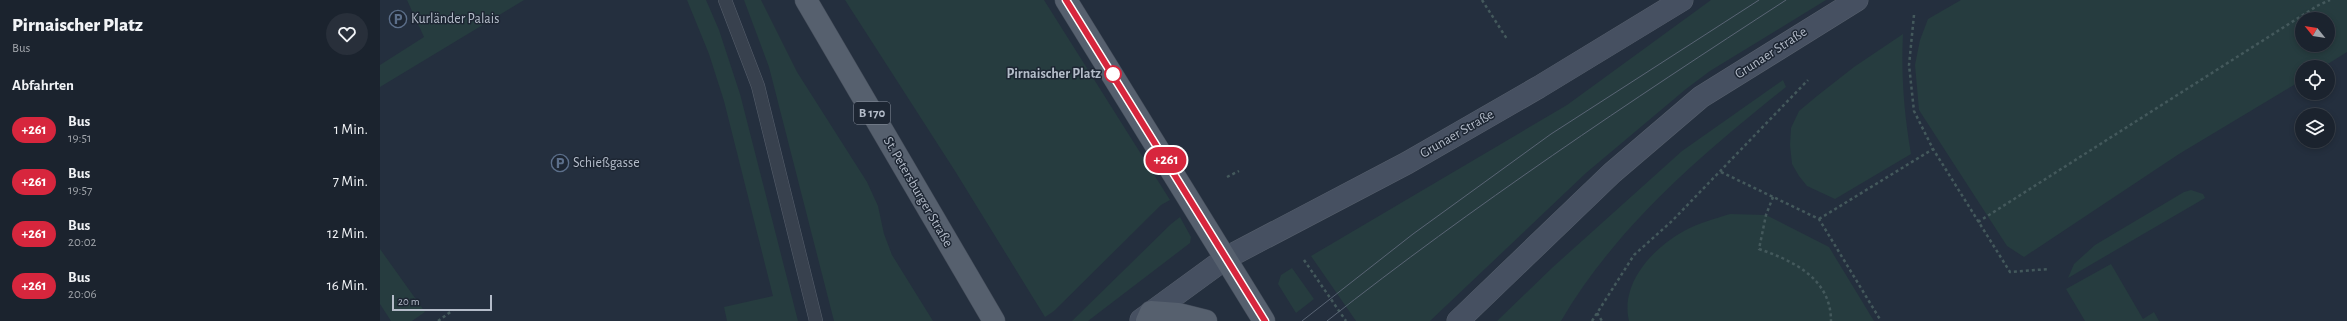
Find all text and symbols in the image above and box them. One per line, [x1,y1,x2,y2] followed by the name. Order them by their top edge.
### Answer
[388,9,408,29] parking icon: Kurländer Palais
[411,12,499,26] place label: Kurländer Palais
[2295,12,2335,52] north arrow
[2295,12,2335,148] map controls
[326,13,368,55] button: heart
[12,16,143,35] text: Pirnaischer Platz
[1732,25,1810,81] street label: Grunaer Straße
[12,42,30,55] text: Bus
[2295,60,2335,100] button: locate
[1104,65,1122,83] marker: Pirnaischer Platz
[1006,67,1101,81] place label: Pirnaischer Platz
[12,78,74,93] text: Abfahrten
[854,102,890,124] road number: B 170
[1418,107,1496,161] street label: Grunaer Straße
[2295,108,2335,148] button: layers
[68,114,90,129] text: Bus
[334,122,368,137] text: 1 Min.
[21,123,47,137] text: +261
[68,132,91,145] text: 19:51
[881,135,955,249] street label: St. Petersburger Straße
[1138,147,1194,173] line badge: +261
[550,153,570,173] parking icon: Schießgasse
[1153,153,1179,167] text: +261
[573,156,640,170] place label: Schießgasse
[68,166,90,181] text: Bus
[333,174,368,189] text: 7 Min.
[21,175,47,189] text: +261
[68,184,92,197] text: 19:57
[68,218,90,233] text: Bus
[327,226,368,241] text: 12 Min.
[21,227,47,241] text: +261
[68,236,97,249] text: 20:02
[68,270,90,285] text: Bus
[327,278,368,293] text: 16 Min.
[21,279,47,293] text: +261
[68,288,97,301] text: 20:06
[392,293,492,312] scale bar
[398,296,419,307] text: 20 m

